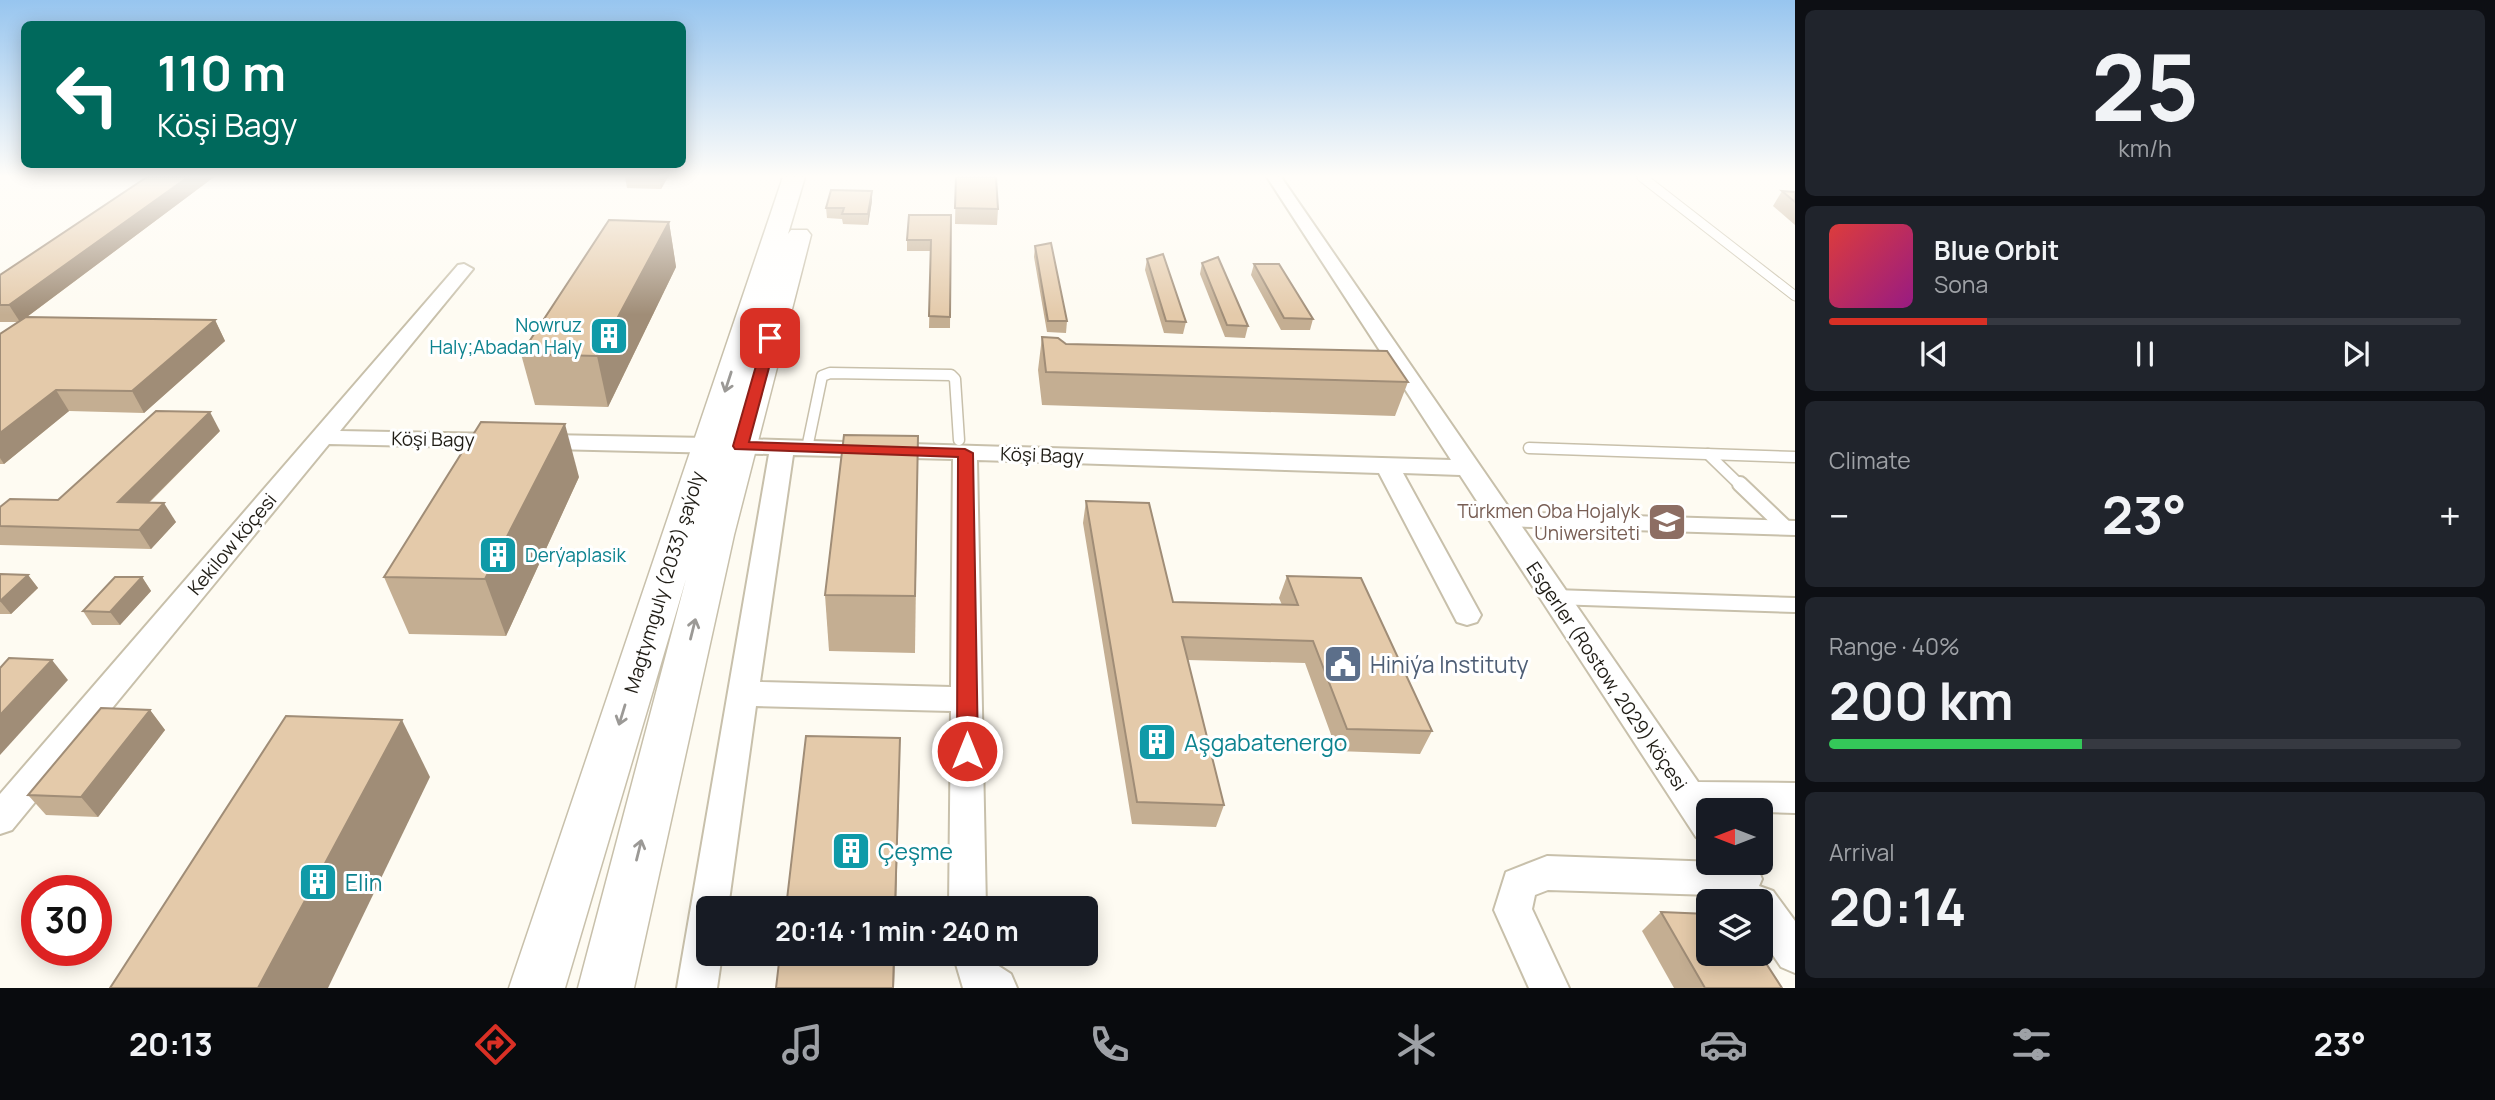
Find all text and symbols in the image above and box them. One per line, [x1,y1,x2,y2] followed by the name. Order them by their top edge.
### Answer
[2091,24,2199,148] text: 25
[157,39,286,106] text: 110 m
[42,49,133,140] icon: left
[157,103,297,147] text: Köşi Bagy
[2118,132,2172,164] text: km/h
[1934,232,2059,268] text: Blue Orbit
[1934,268,1988,300] text: Sona
[740,308,800,368] pin
[429,312,582,360] place label: Nowruz Haly;Abadan Haly
[588,315,630,357] building icon: Nowruz Haly;Abadan Haly
[751,319,789,357] icon: arrive
[1915,335,1953,373] icon: previous
[2126,335,2164,373] icon: pause
[2337,335,2375,373] icon: next
[721,370,733,392] one-way arrow
[391,425,475,453] street label: Köşi Bagy
[1000,441,1084,469] street label: Köşi Bagy
[1829,444,1911,476] text: Climate
[618,468,710,696] street label: Magtymguly (2033) şaýoly
[2102,479,2187,550] text: 23°
[182,488,282,600] street label: Kekilow köçesi
[1829,489,1850,541] text: −
[2439,489,2461,541] text: +
[1457,498,1641,546] place label: Türkmen Oba Hojalyk Uniwersiteti
[1646,501,1688,543] school or university icon: Türkmen Oba Hojalyk Uniwersiteti
[477,534,519,576] building icon: Derýaplasik
[525,542,626,568] place label: Derýaplasik
[1521,557,1693,795] street label: Esgerler (Rostow, 2029) köçesi
[687,618,700,641] one-way arrow
[1829,630,1960,662] text: Range · 40%
[1322,643,1364,685] public building icon: Hiniýa Instituty
[1370,648,1529,680] place label: Hiniýa Instituty
[1829,665,2014,736] text: 200 km
[615,704,628,726] one-way arrow
[930,714,1004,788] position arrow
[1136,721,1178,763] building icon: Aşgabatenergo
[1184,726,1347,758] place label: Aşgabatenergo
[1696,798,1773,875] north arrow
[1696,798,1773,966] map controls
[830,830,872,872] building icon: Çeşme
[878,835,953,867] place label: Çeşme
[1829,836,1895,868] text: Arrival
[633,839,646,862] one-way arrow
[297,861,339,903] building icon: Elin
[345,866,383,898] place label: Elin
[1829,871,1966,942] text: 20:14
[21,875,112,966] speed limit sign: 30
[1696,889,1773,966] button: layers
[775,913,1019,949] text: 20:14 · 1 min · 240 m
[471,1020,520,1069] icon: directions
[778,1020,827,1069] icon: music
[1085,1020,1134,1069] icon: phone
[1392,1020,1441,1069] icon: climate
[1699,1020,1748,1069] icon: car
[2007,1020,2056,1069] icon: filters
[129,1022,213,1066] text: 20:13
[2314,1022,2366,1066] text: 23°

